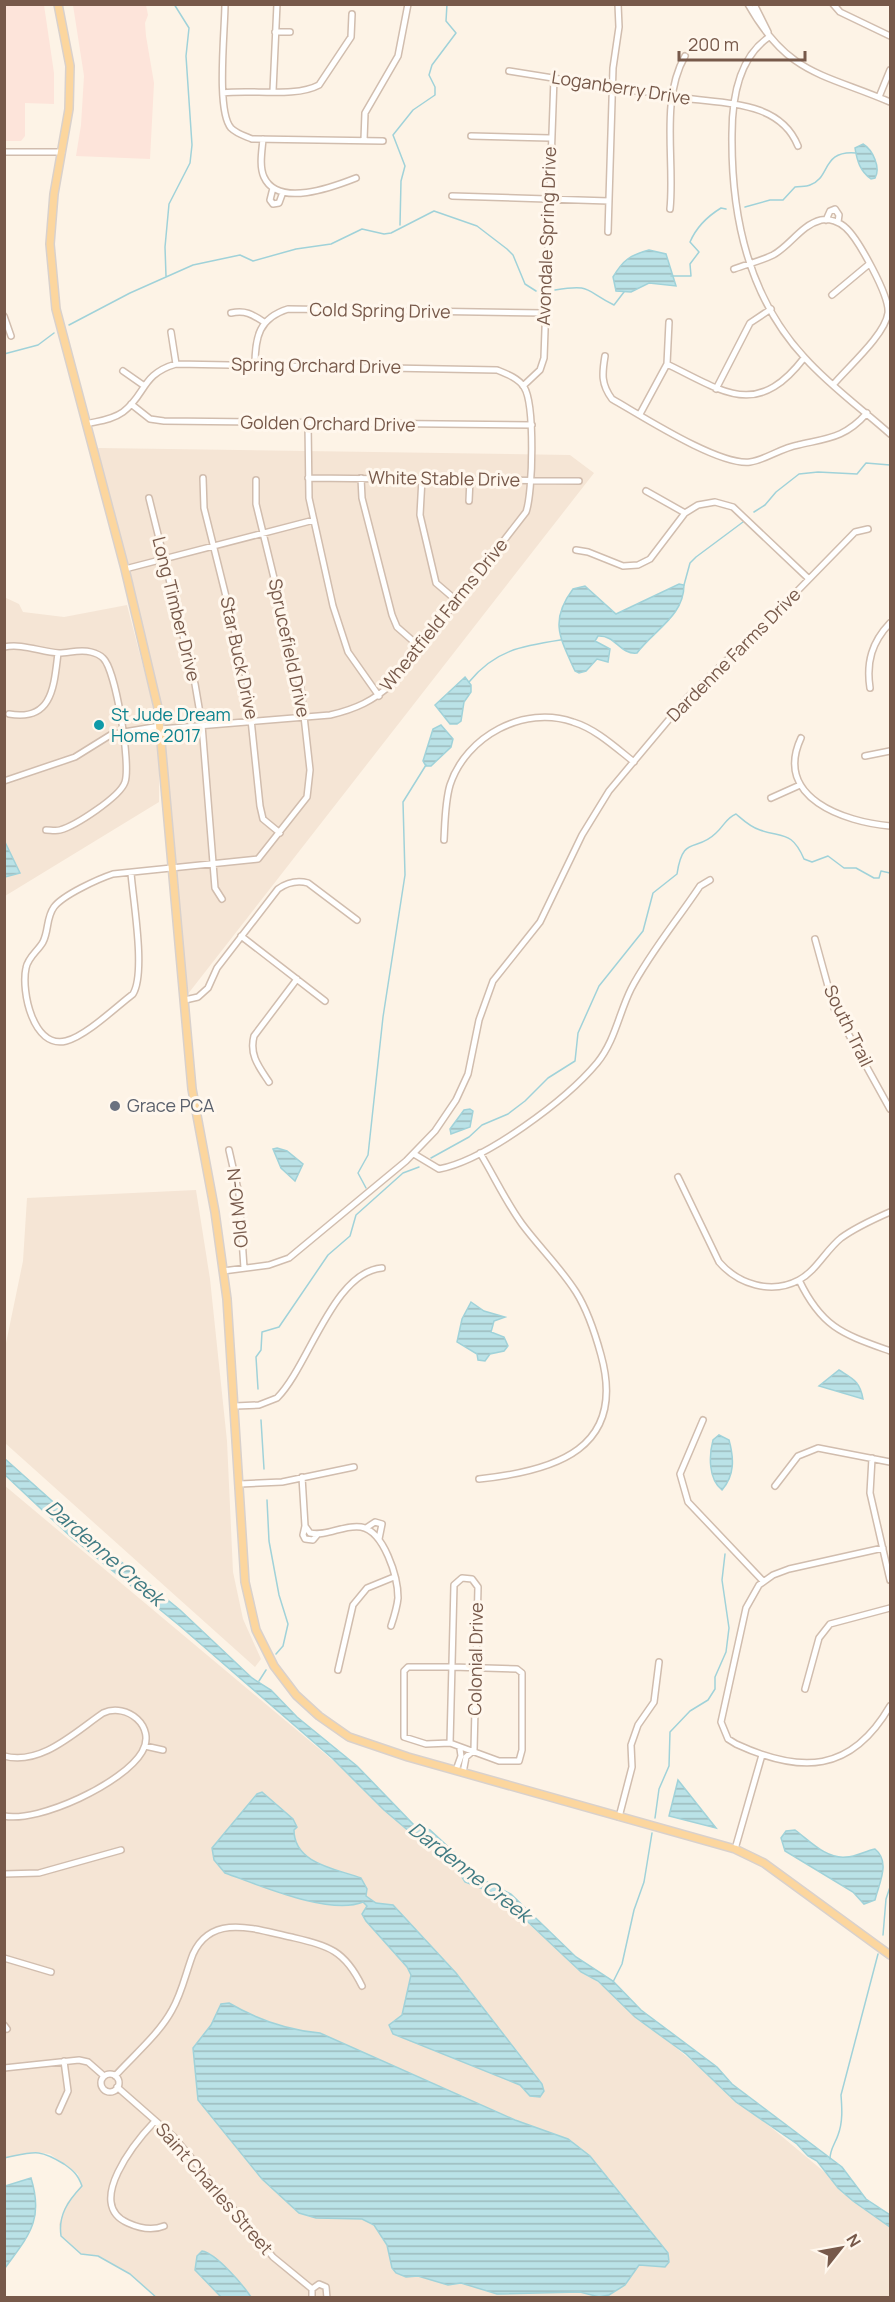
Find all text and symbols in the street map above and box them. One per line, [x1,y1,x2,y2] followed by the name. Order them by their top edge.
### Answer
[679,24,805,62] scale bar
[688,32,739,56] text: 200 m
[550,64,692,110] street label: Loganberry Drive
[531,146,561,326] street label: Avondale Spring Drive
[309,297,451,323] street label: Cold Spring Drive
[231,352,401,378] street label: Spring Orchard Drive
[240,409,416,437] street label: Golden Orchard Drive
[368,465,520,491] street label: White Stable Drive
[374,533,512,696] street label: Wheatfield Farms Drive
[147,534,207,684] street label: Long Timber Drive
[264,576,316,719] street label: Sprucefield Drive
[661,582,806,727] street label: Dardenne Farms Drive
[215,594,265,721] street label: Star Buck Drive
[111,702,231,747] place label: St Jude Dream Home 2017
[92,718,106,732] marker: St Jude Dream Home 2017
[819,981,879,1071] street label: South Trail
[127,1093,215,1117] place label: Grace PCA
[108,1099,122,1113] marker: Grace PCA
[221,1167,253,1249] street label: Old MO-N
[40,1494,173,1614] water label: Dardenne Creek
[462,1602,488,1716] street label: Colonial Drive
[403,1815,540,1930] water label: Dardenne Creek
[151,2117,279,2259] street label: Saint Charles Street
[811,2218,871,2278] north arrow
[841,2230,866,2251] text: N

